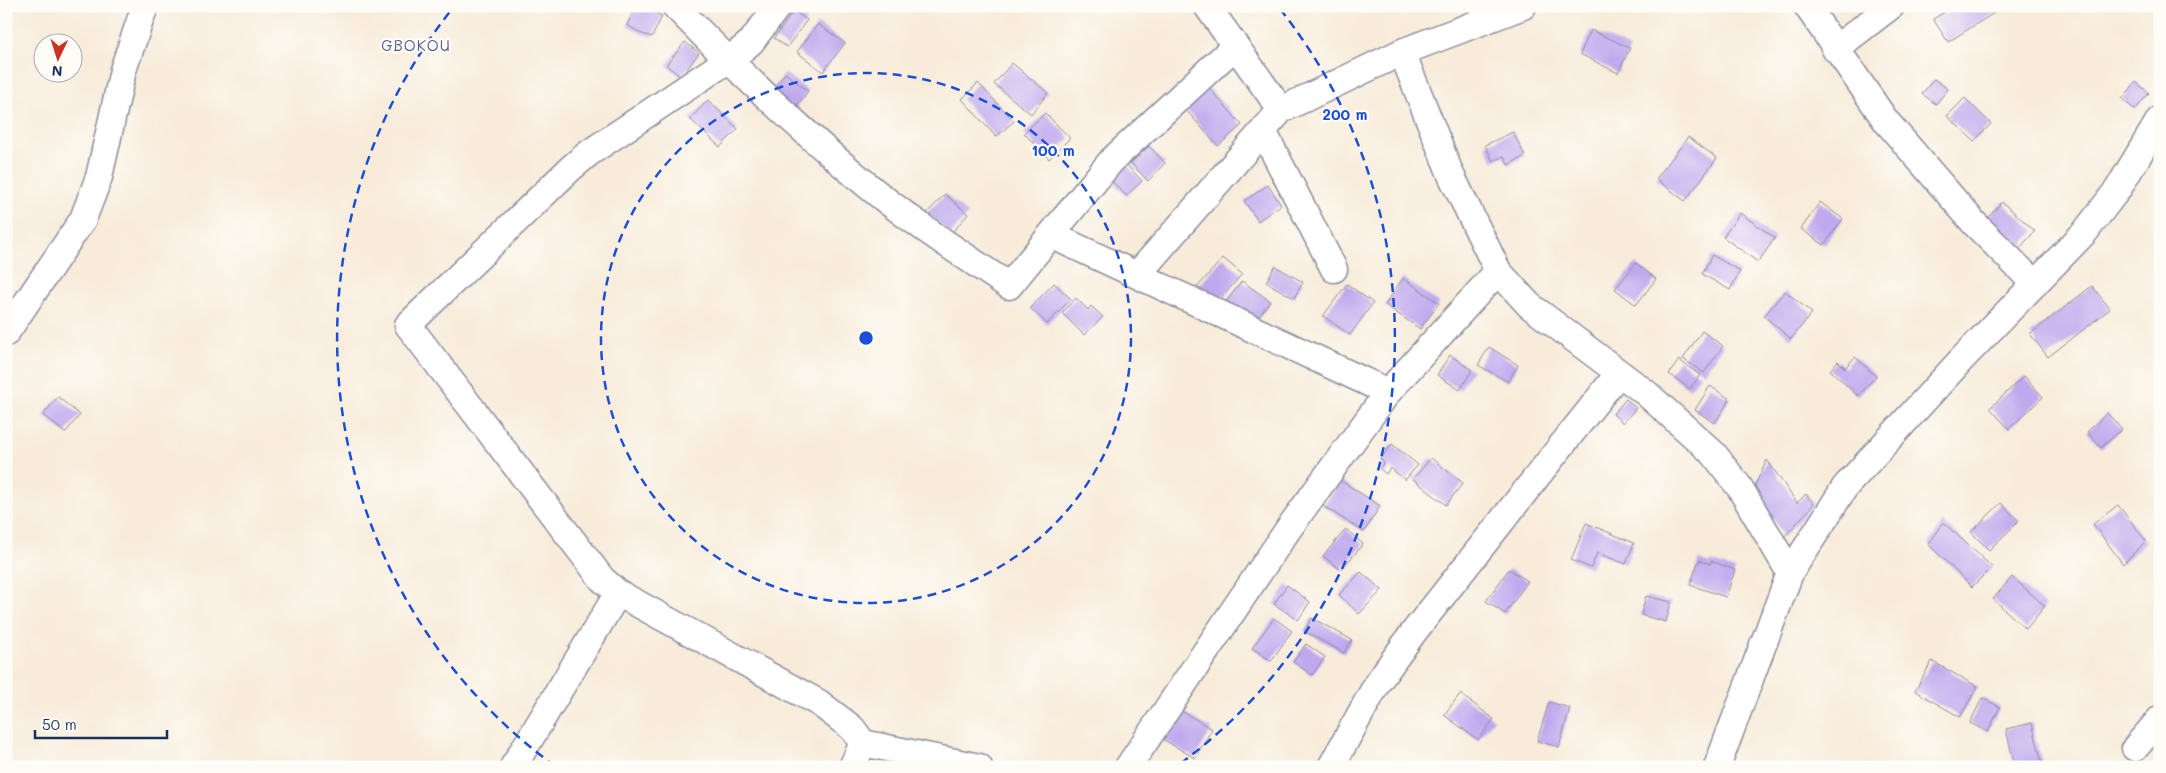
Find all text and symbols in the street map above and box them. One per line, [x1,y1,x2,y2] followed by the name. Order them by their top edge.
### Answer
[32,32,82,82] north arrow
[381,35,451,55] district label: GBOKOU
[51,62,63,81] text: N
[1323,104,1368,124] text: 200 m
[1031,140,1075,160] text: 100 m
[857,329,875,347] centre of rings
[35,708,168,740] scale bar
[42,714,77,734] text: 50 m

